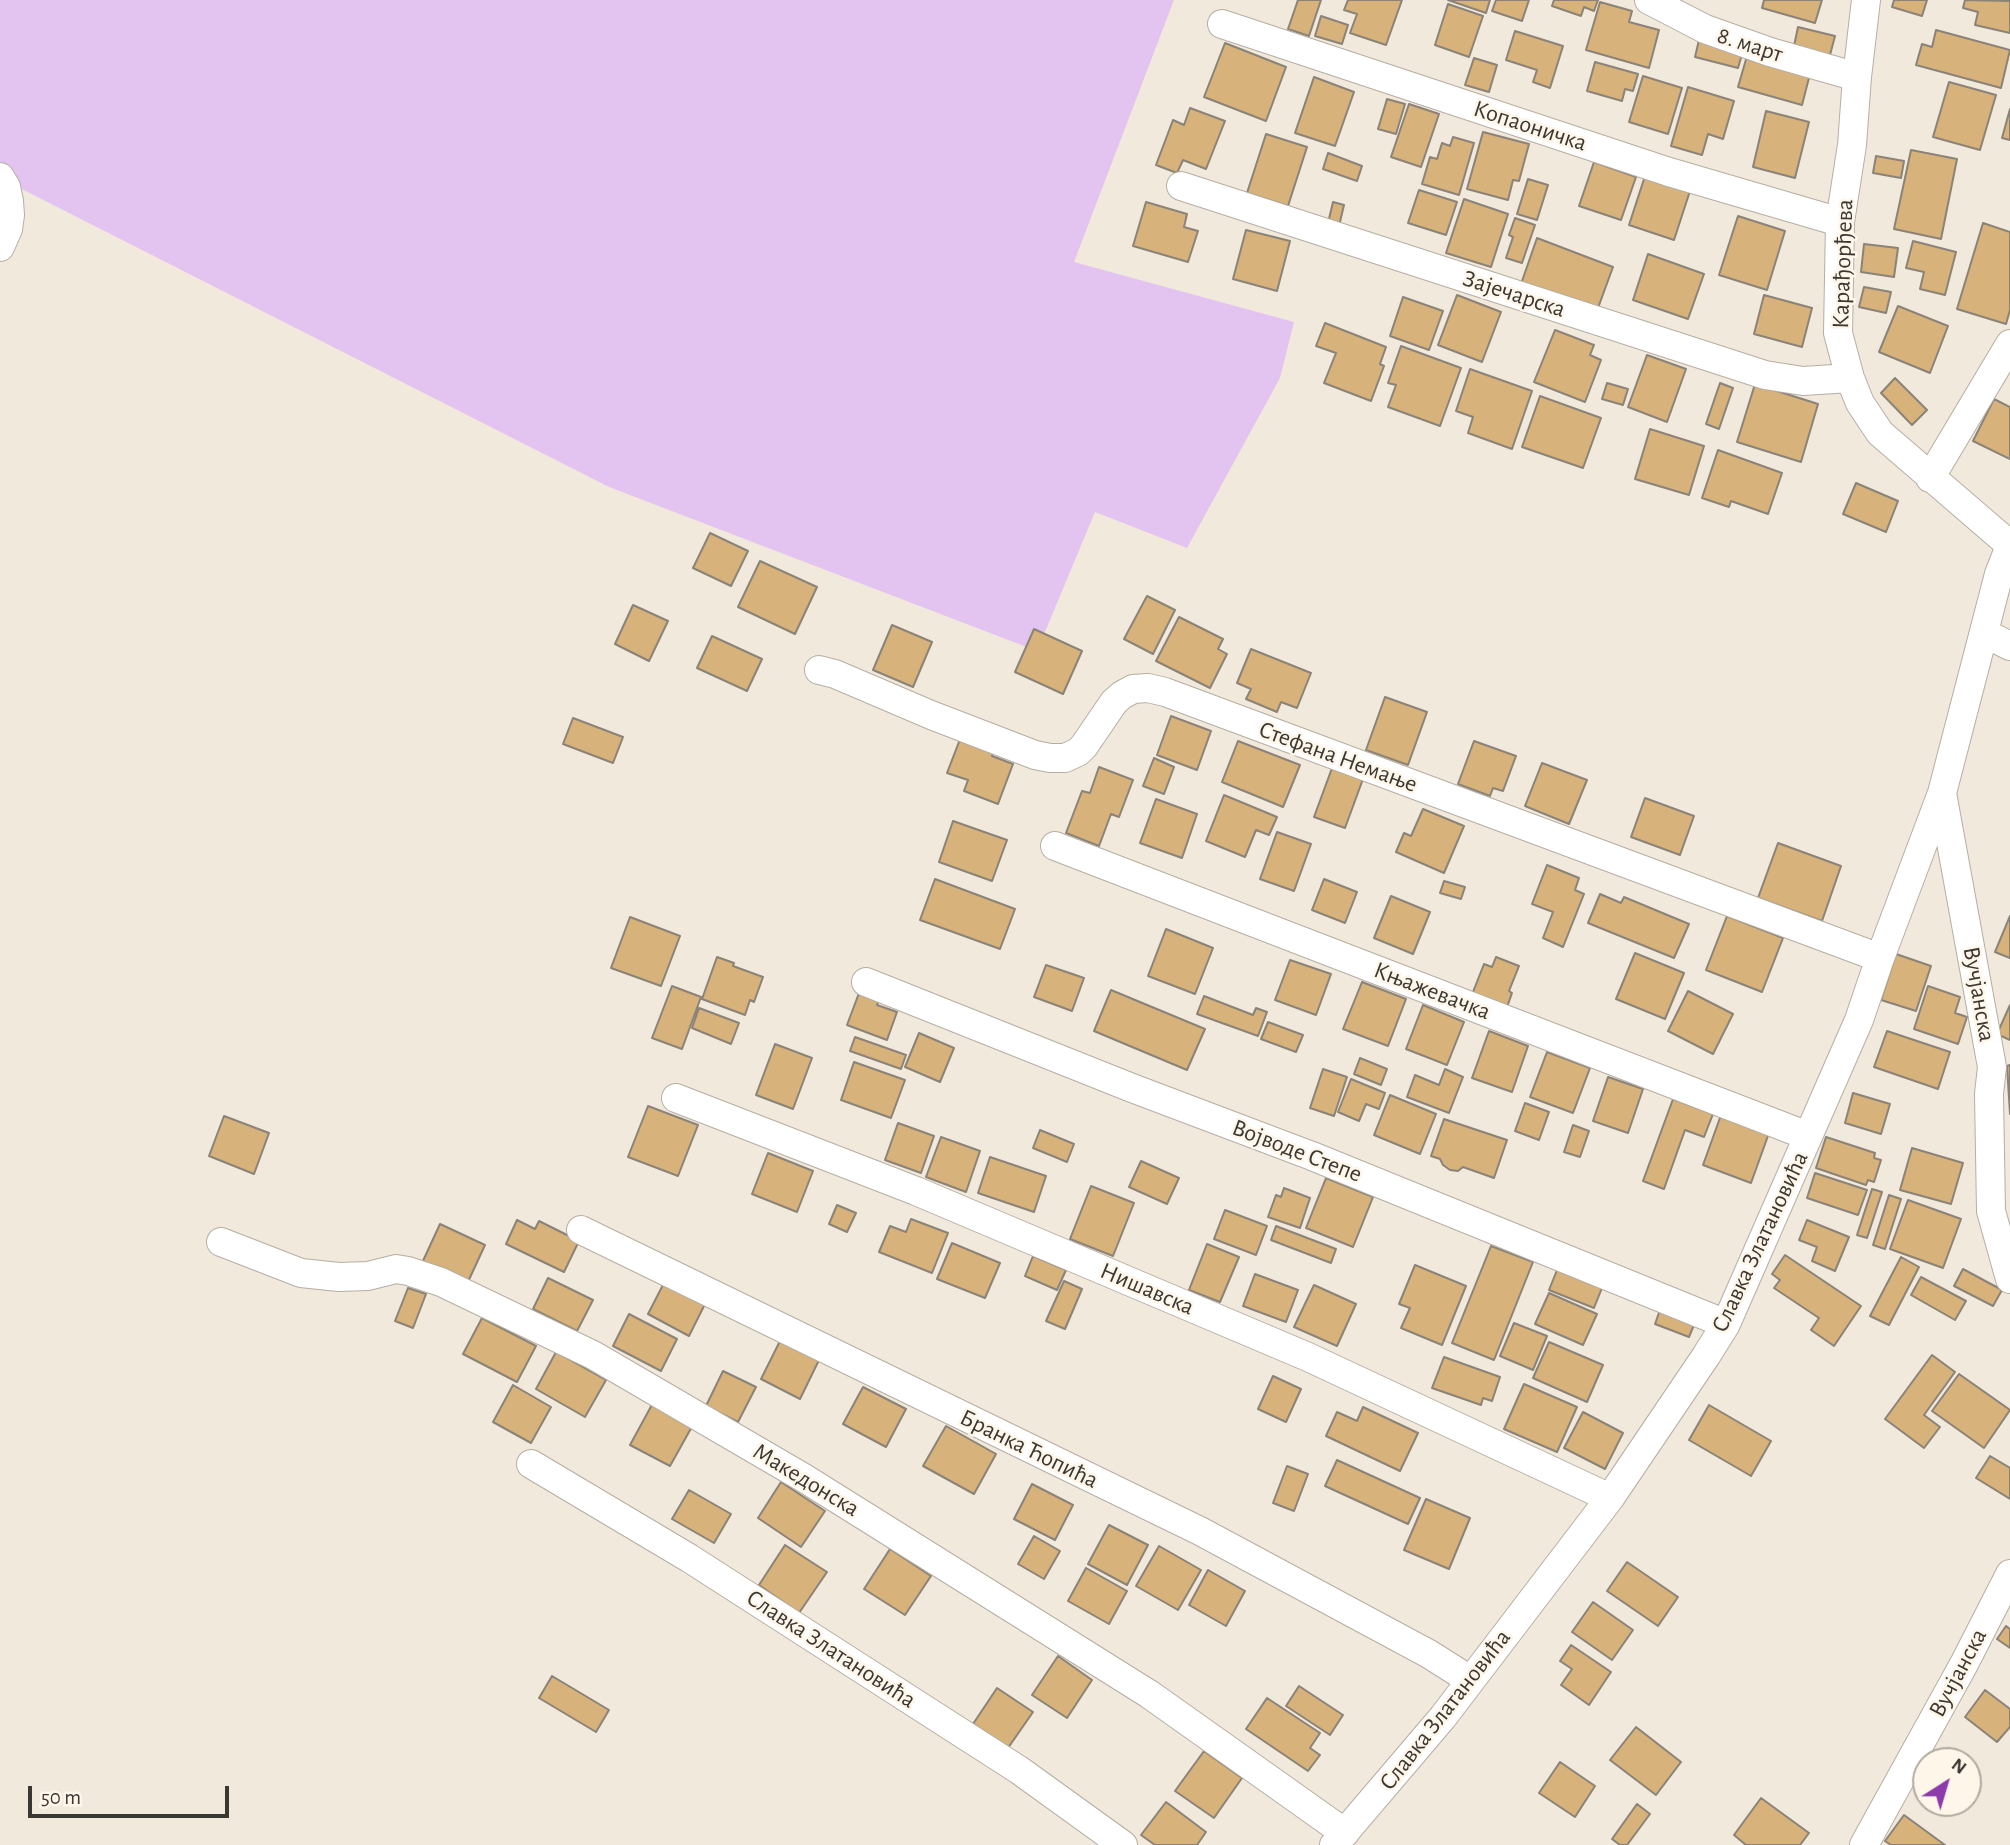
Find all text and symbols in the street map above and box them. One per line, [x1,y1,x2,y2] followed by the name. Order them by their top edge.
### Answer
[1714,21,1786,69] street label: 8. март
[1470,94,1590,158] street label: Копаоничка
[1826,199,1860,329] street label: Карађорђева
[1459,264,1569,324] street label: Зајечарска
[1255,715,1421,799] street label: Стефана Немање
[1956,944,2002,1044] street label: Вучјанска
[1370,956,1494,1026] street label: Књажевачка
[1228,1113,1366,1189] street label: Војводе Степе
[1705,1147,1815,1337] street label: Славка Златановића
[1096,1256,1198,1322] street label: Нишавска
[955,1403,1103,1495] street label: Бранка Ћопића
[748,1437,864,1523] street label: Македонска
[741,1583,921,1715] street label: Славка Златановића
[1373,1624,1517,1796] street label: Славка Златановића
[1923,1624,1993,1722] street label: Вучјанска
[1912,1747,1982,1817] north arrow
[1948,1755,1970,1778] text: N
[32,1772,233,1816] scale bar
[41,1787,81,1808] text: 50 m

